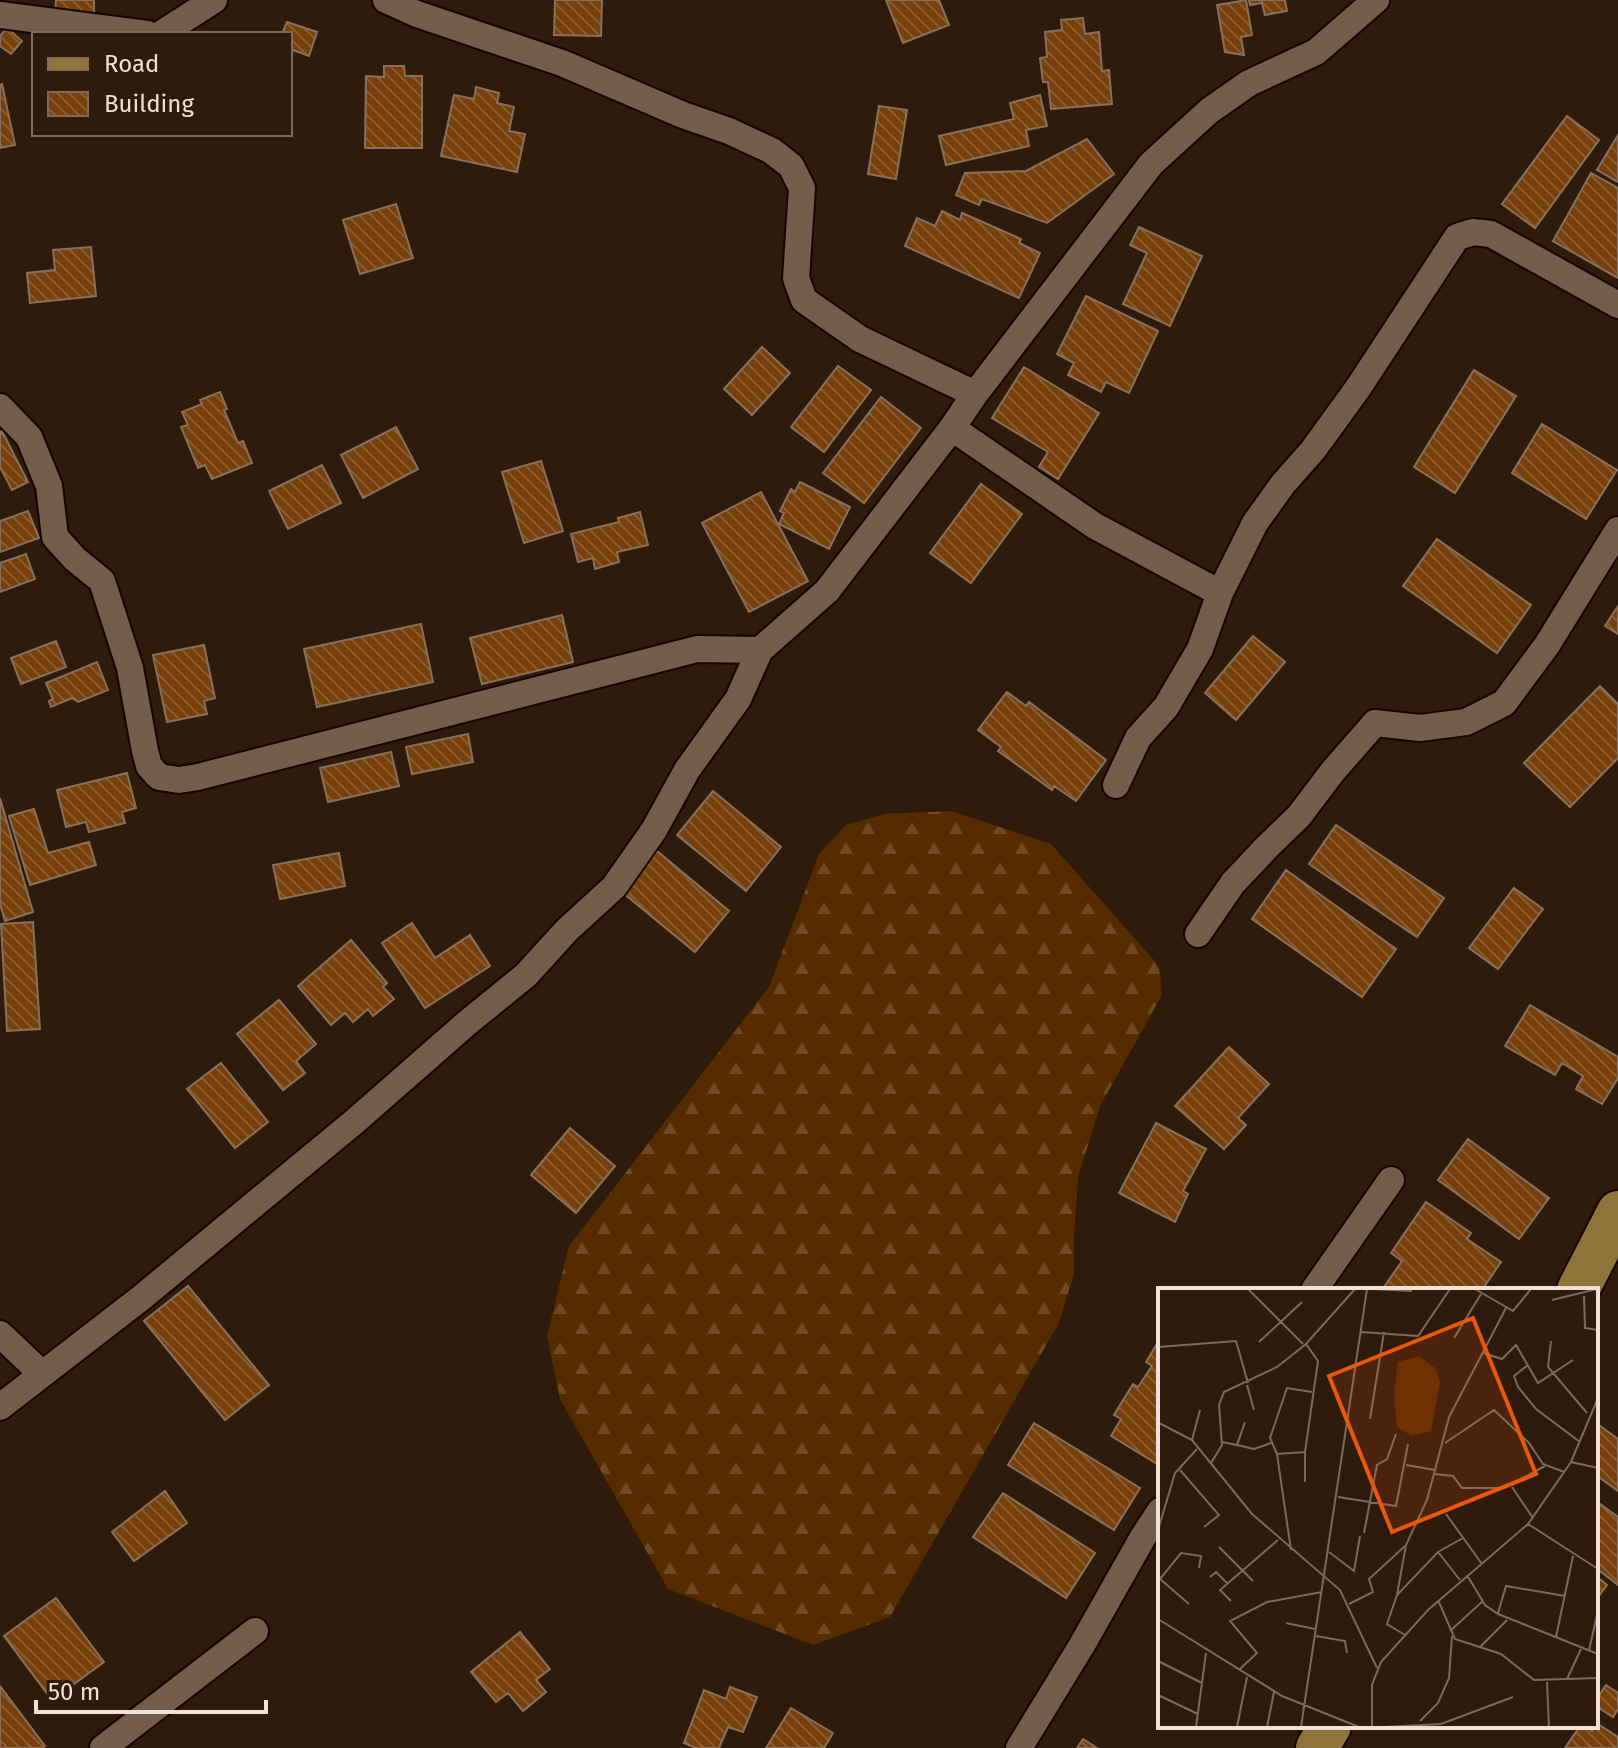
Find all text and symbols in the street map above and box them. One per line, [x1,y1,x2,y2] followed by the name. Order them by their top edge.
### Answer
[32,32,292,136] legend
[104,50,159,78] text: Road
[104,90,194,118] text: Building
[1158,1288,1598,1728] inset map
[36,1664,266,1714] scale bar
[48,1678,100,1706] text: 50 m

